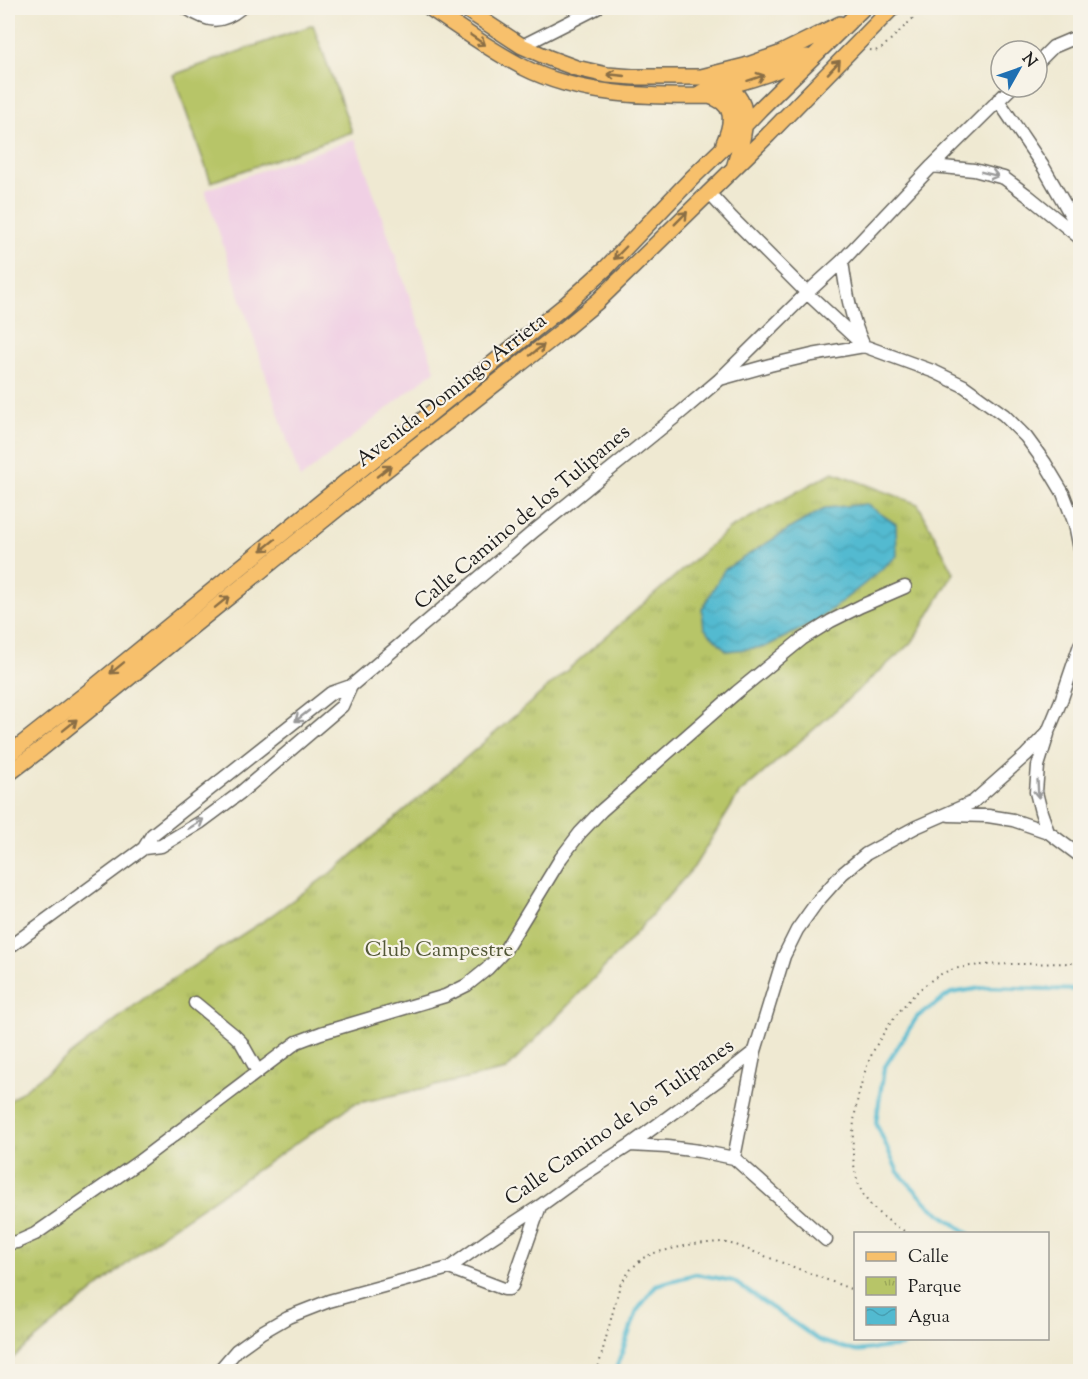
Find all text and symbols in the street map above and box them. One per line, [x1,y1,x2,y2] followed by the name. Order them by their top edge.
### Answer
[470,34,487,47] one-way arrow
[989,39,1049,99] north arrow
[1016,49,1042,73] text: N
[827,59,841,74] one-way arrow
[606,70,626,81] one-way arrow
[746,72,765,83] one-way arrow
[980,169,999,181] one-way arrow
[674,211,689,226] one-way arrow
[613,245,627,260] one-way arrow
[350,307,554,475] street label: Avenida Domingo Arrieta
[529,343,545,356] one-way arrow
[408,418,638,618] street label: Calle Camino de los Tulipanes
[376,464,392,477] one-way arrow
[260,538,276,551] one-way arrow
[214,596,230,609] one-way arrow
[109,662,125,675] one-way arrow
[294,709,310,722] one-way arrow
[62,719,78,732] one-way arrow
[1032,779,1043,799] one-way arrow
[187,818,204,830] one-way arrow
[365,936,513,966] park label: Club Campestre
[499,1032,741,1214] street label: Calle Camino de los Tulipanes
[854,1232,1049,1340] legend
[908,1245,949,1271] text: Calle
[908,1275,961,1301] text: Parque
[908,1305,950,1331] text: Agua

